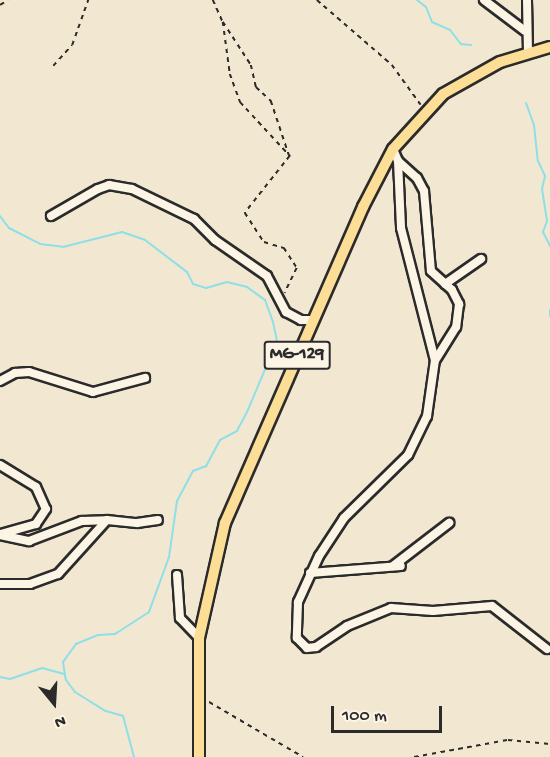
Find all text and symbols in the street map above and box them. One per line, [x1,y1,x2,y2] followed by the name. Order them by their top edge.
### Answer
[262,340,332,370] road number: MG-129
[24,673,84,733] north arrow
[334,694,445,732] scale bar
[342,706,387,727] text: 100 m
[52,710,68,731] text: N

